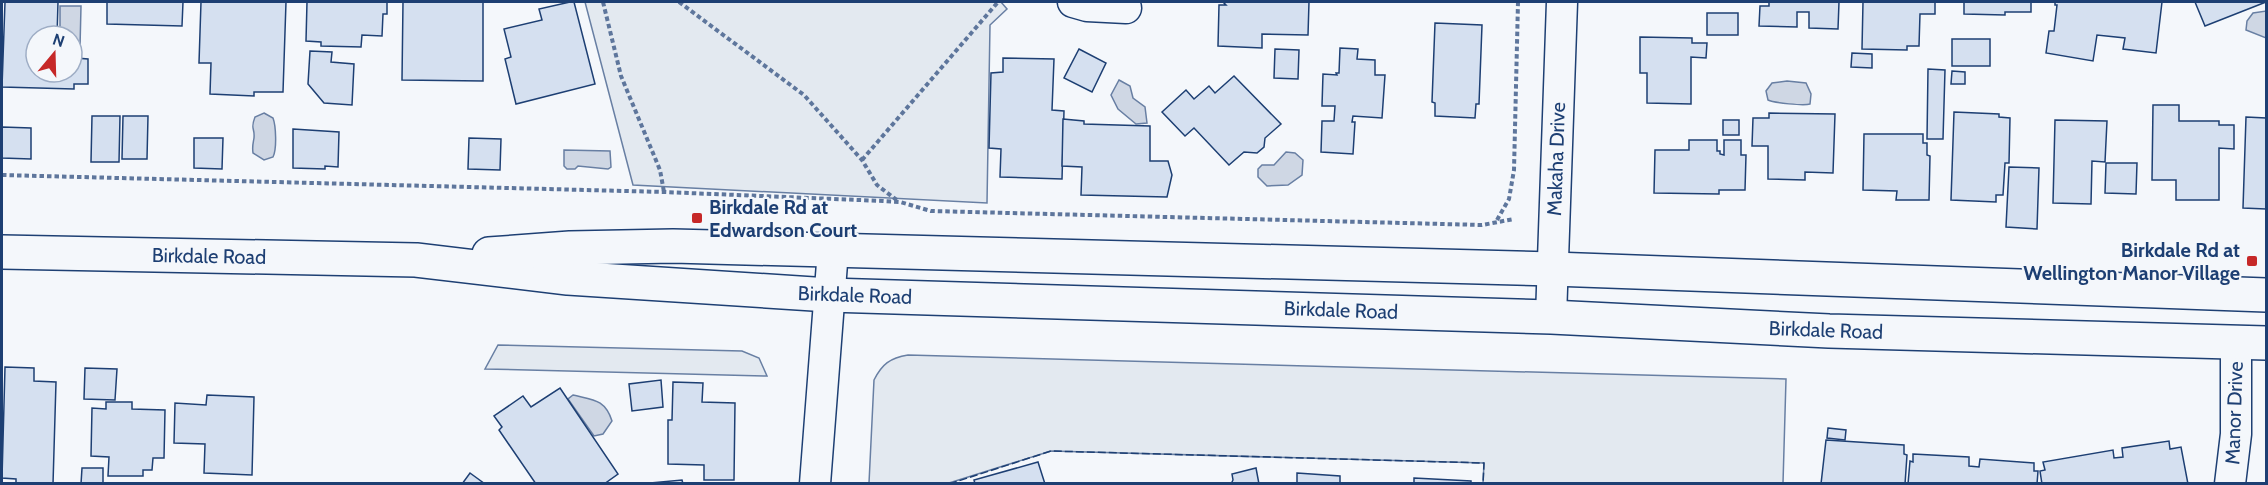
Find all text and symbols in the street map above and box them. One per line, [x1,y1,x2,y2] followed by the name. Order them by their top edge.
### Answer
[24,24,84,84] north arrow
[50,29,67,51] text: N
[1542,102,1570,216] street label: Makaha Drive
[709,195,857,242] place label: Birkdale Rd at Edwardson Court
[690,211,704,225] marker: Birkdale Rd at Edwardson Court
[2023,238,2240,285] place label: Birkdale Rd at Wellington Manor Village
[152,243,266,269] street label: Birkdale Road
[2245,254,2259,268] marker: Birkdale Rd at Wellington Manor Village
[797,281,913,309] street label: Birkdale Road
[1283,296,1399,324] street label: Birkdale Road
[1768,316,1884,344] street label: Birkdale Road
[2220,361,2248,465] street label: Manor Drive

